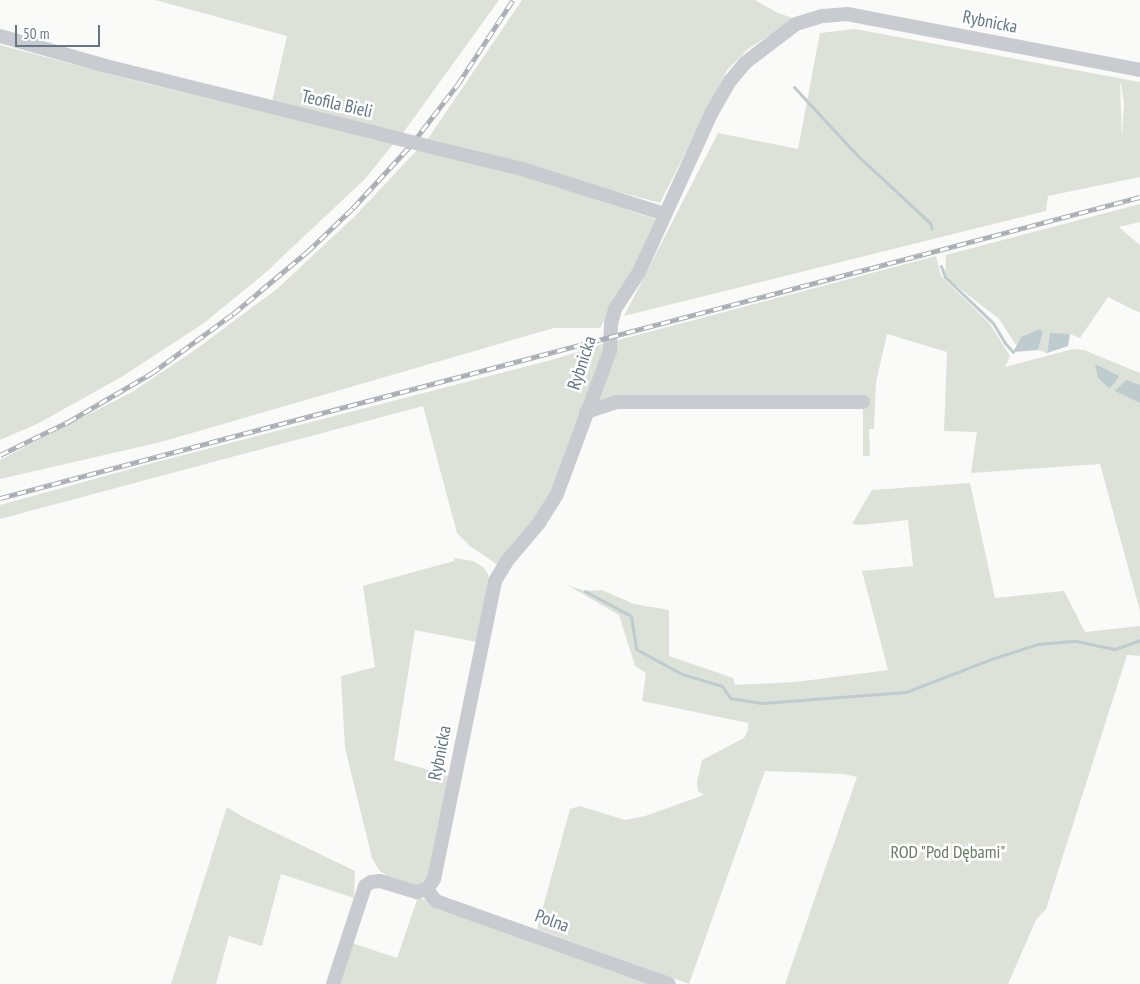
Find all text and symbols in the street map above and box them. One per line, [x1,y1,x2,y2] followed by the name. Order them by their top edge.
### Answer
[961,6,1019,38] street label: Rybnicka
[18,15,102,47] scale bar
[23,24,49,43] text: 50 m
[299,85,375,123] street label: Teofila Bieli
[563,333,601,393] street label: Rybnicka
[424,724,456,782] street label: Rybnicka
[890,841,1006,863] park label: ROD "Pod Dębami"
[532,905,572,937] street label: Polna

